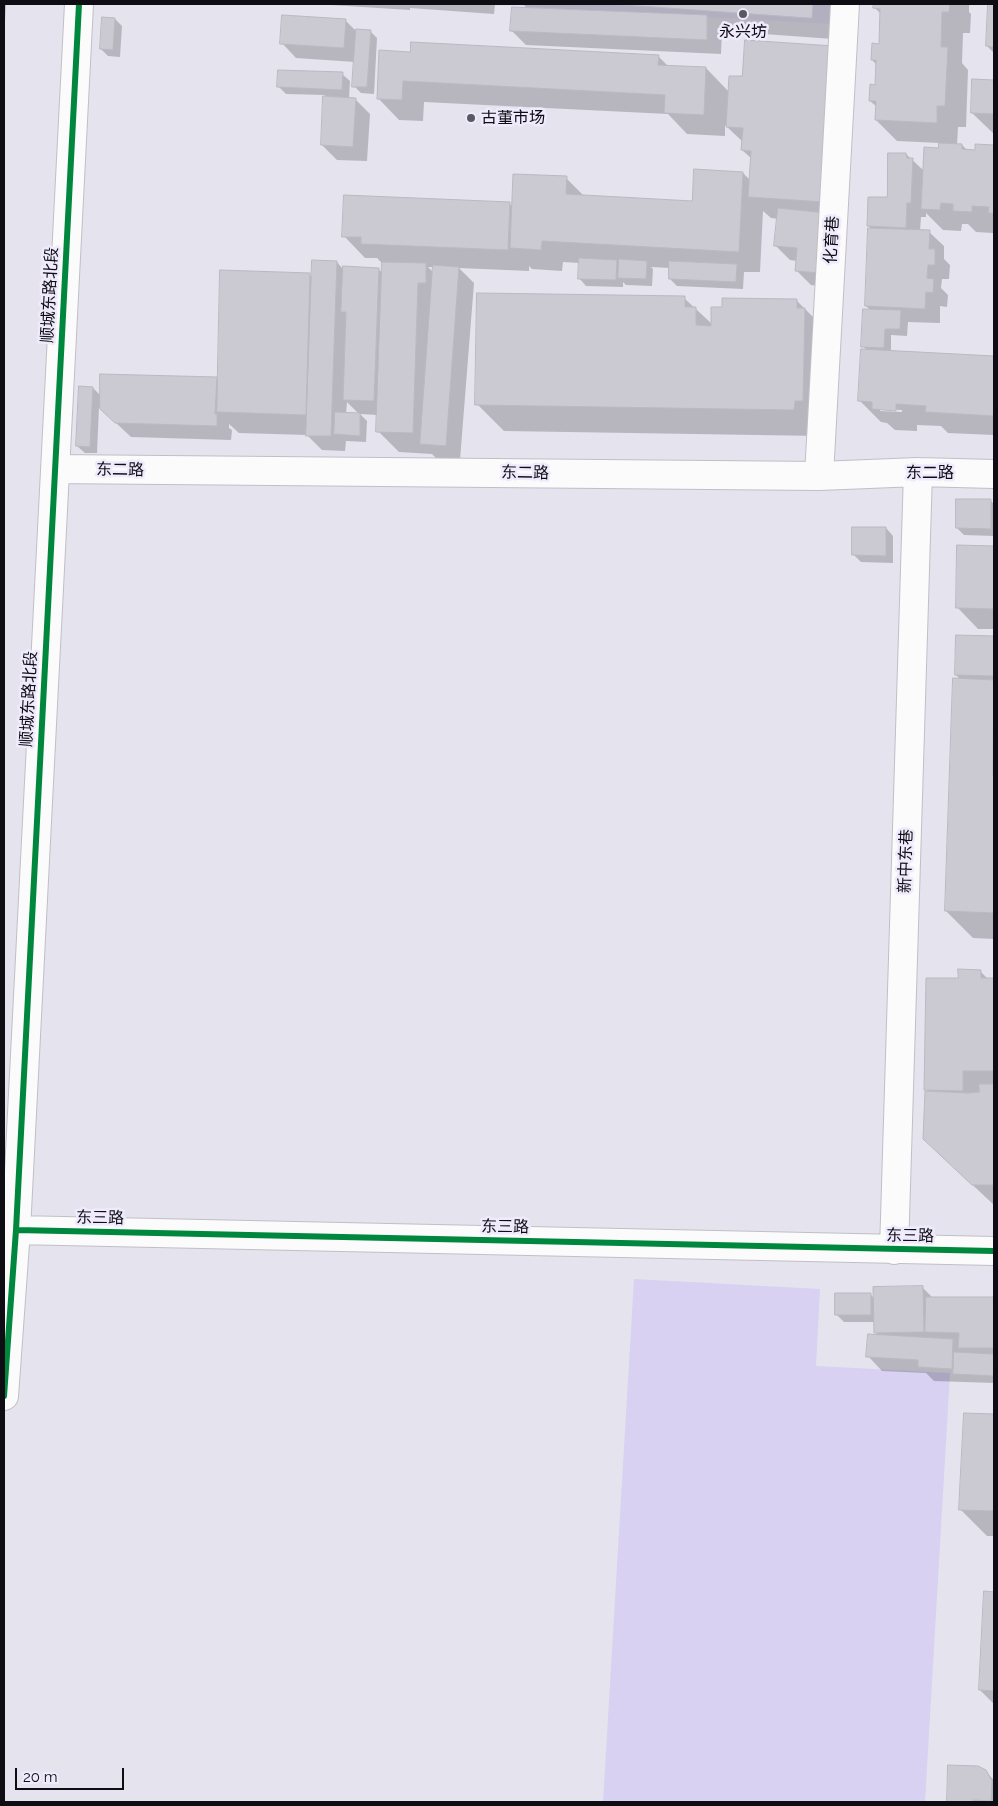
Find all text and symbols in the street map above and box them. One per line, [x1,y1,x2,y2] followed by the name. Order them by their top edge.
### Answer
[737,8,749,20] marker: 永兴坊
[719,22,767,42] place label: 永兴坊
[481,108,545,128] place label: 古董市场
[465,112,477,124] marker: 古董市场
[821,216,843,264] street label: 化育巷
[38,247,62,343] street label: 顺城东路北段
[96,460,144,480] street label: 东二路
[501,463,549,483] street label: 东二路
[906,463,954,483] street label: 东二路
[17,651,41,747] street label: 顺城东路北段
[895,829,917,893] street label: 新中东巷
[76,1208,124,1228] street label: 东三路
[481,1217,529,1237] street label: 东三路
[886,1226,934,1246] street label: 东三路
[18,1758,126,1790] scale bar
[23,1768,58,1786] text: 20 m

